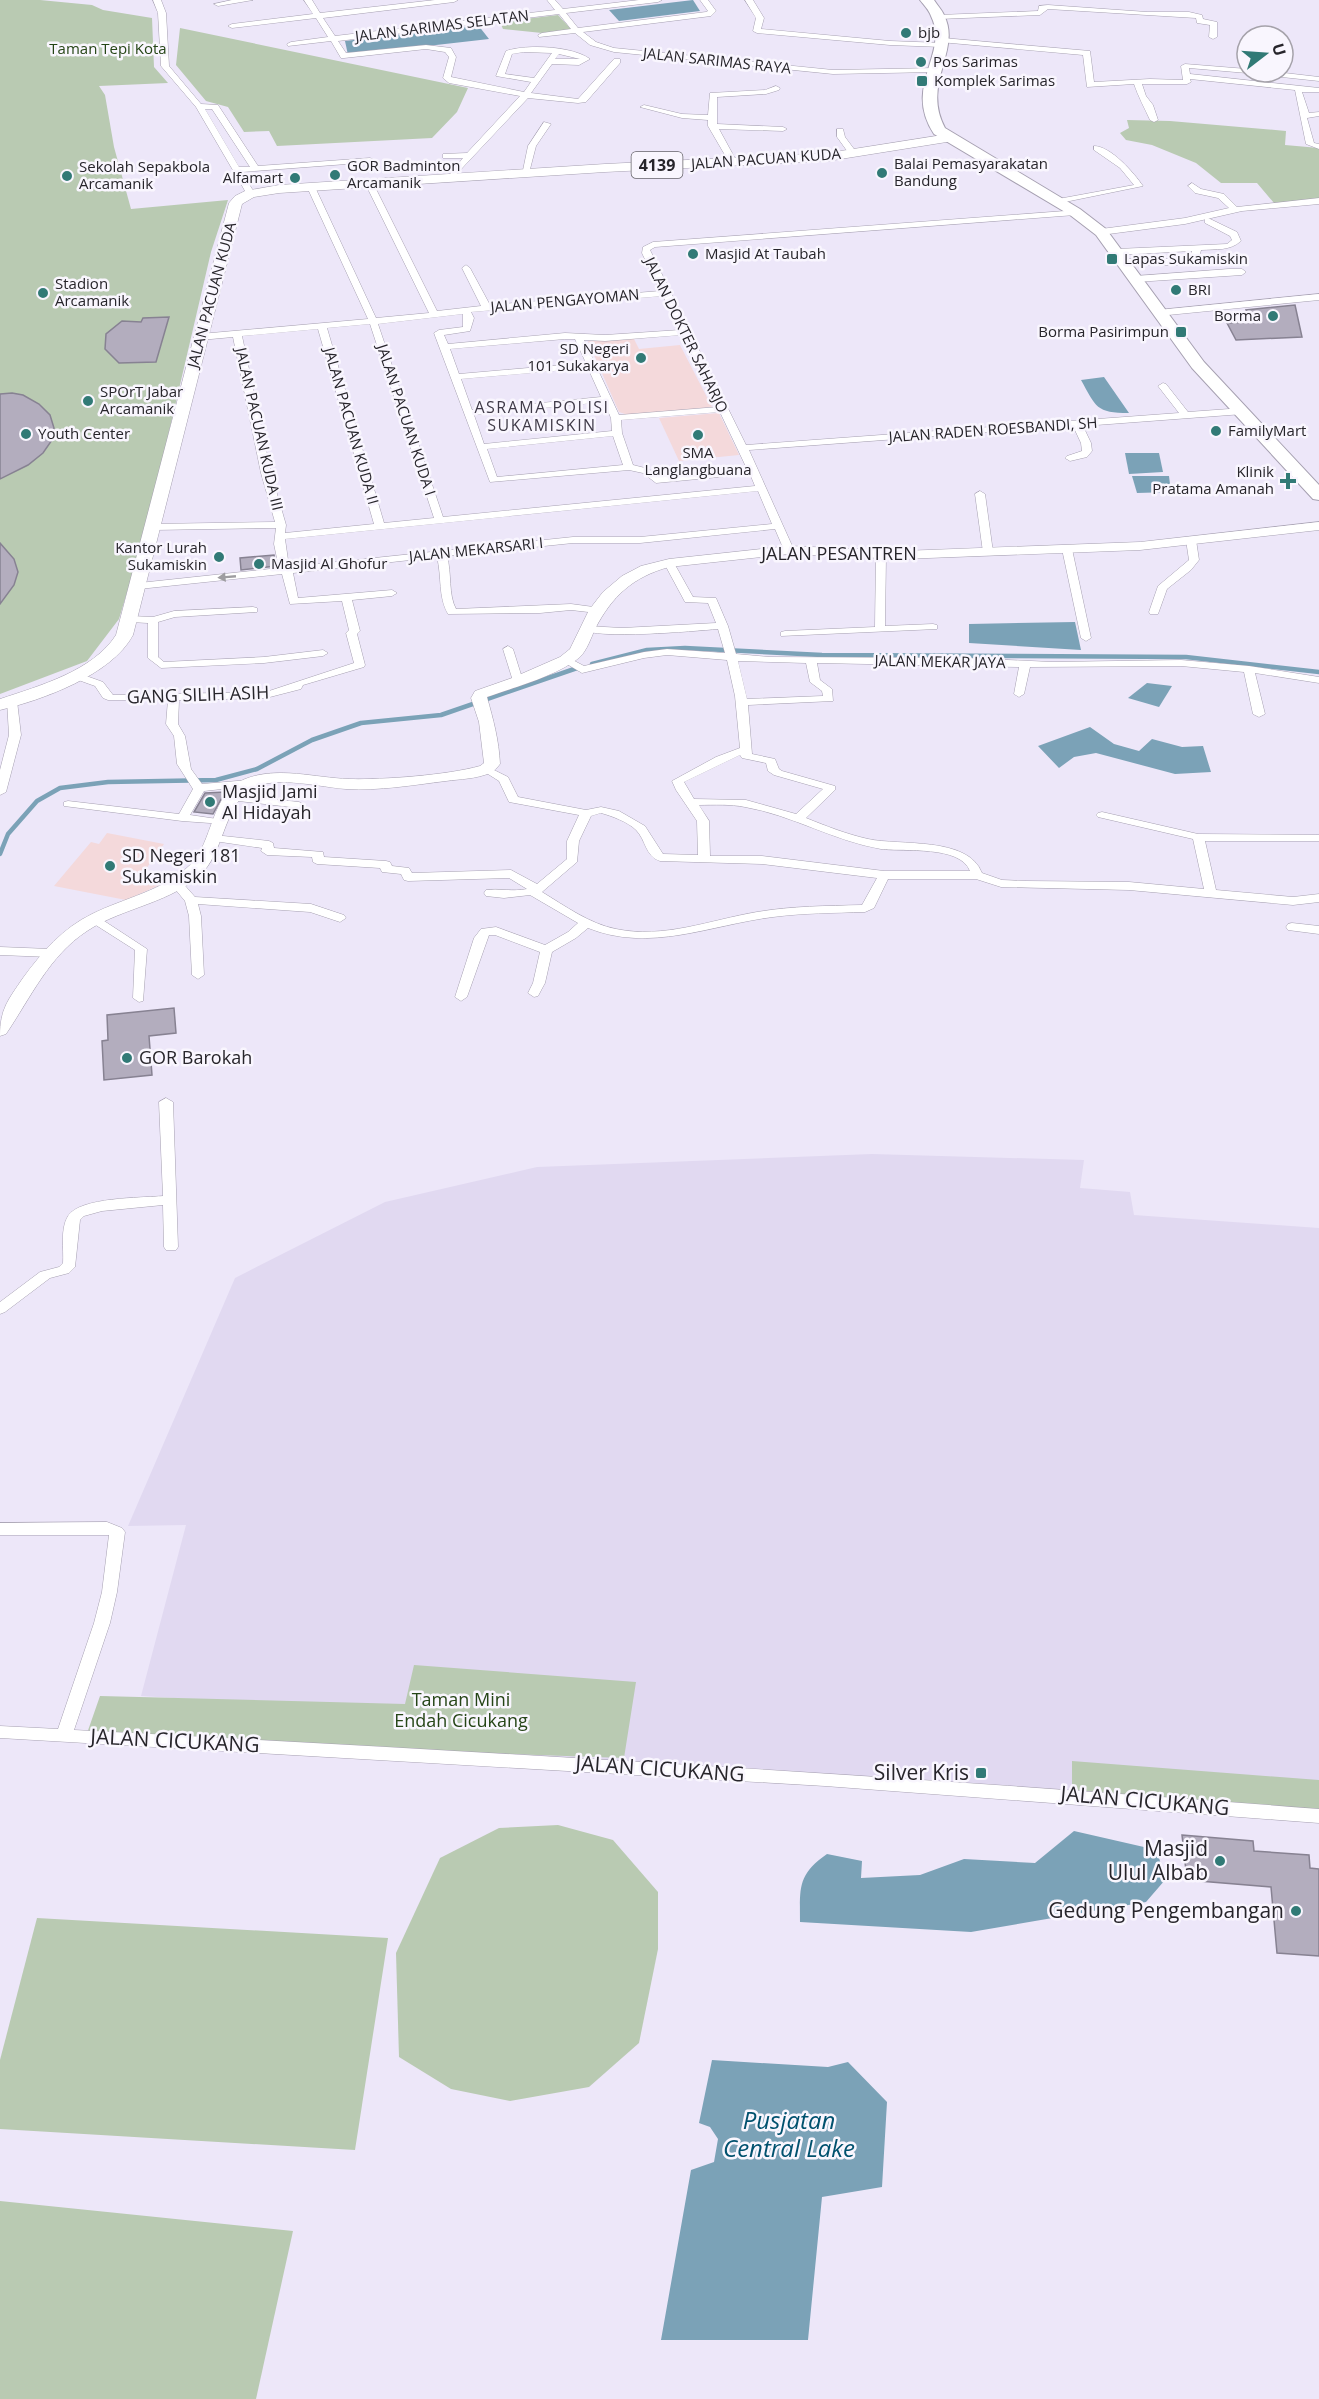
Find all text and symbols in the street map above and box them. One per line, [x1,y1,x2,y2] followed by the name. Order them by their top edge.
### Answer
[352,4,530,46] street label: JALAN SARIMAS SELATAN
[918,22,940,42] place label: bjb
[1235,24,1295,84] north arrow
[899,26,913,40] marker: bjb
[49,38,167,58] park label: Taman Tepi Kota
[1267,41,1292,59] text: U
[640,42,793,78] street label: JALAN SARIMAS RAYA
[933,51,1018,71] place label: Pos Sarimas
[914,55,928,69] marker: Pos Sarimas
[934,70,1055,90] place label: Komplek Sarimas
[915,74,929,88] marker: Komplek Sarimas
[688,143,842,173] street label: JALAN PACUAN KUDA
[632,152,682,178] road number: 4139
[894,153,1048,190] place label: Balai Pemasyarakatan Bandung
[347,155,460,192] place label: GOR Badminton Arcamanik
[79,156,210,193] place label: Sekolah Sepakbola Arcamanik
[875,166,889,180] marker: Balai Pemasyarakatan Bandung
[223,167,283,187] place label: Alfamart
[328,168,342,182] marker: GOR Badminton Arcamanik
[60,169,74,183] marker: Sekolah Sepakbola Arcamanik
[288,171,302,185] marker: Alfamart
[181,219,240,372] street label: JALAN PACUAN KUDA
[705,243,826,263] place label: Masjid At Taubah
[686,247,700,261] marker: Masjid At Taubah
[1124,248,1248,268] place label: Lapas Sukamiskin
[640,252,733,416] street label: JALAN DOKTER SAHARJO
[1105,252,1119,266] marker: Lapas Sukamiskin
[55,273,129,310] place label: Stadion Arcamanik
[1188,279,1211,299] place label: BRI
[1169,283,1183,297] marker: BRI
[488,284,640,317] street label: JALAN PENGAYOMAN
[36,286,50,300] marker: Stadion Arcamanik
[1214,305,1261,325] place label: Borma
[1266,309,1280,323] marker: Borma
[1038,321,1169,341] place label: Borma Pasirimpun
[1174,325,1188,339] marker: Borma Pasirimpun
[528,338,629,375] place label: SD Negeri 101 Sukakarya
[372,339,441,498] street label: JALAN PACUAN KUDA I
[231,343,288,512] street label: JALAN PACUAN KUDA III
[319,343,384,507] street label: JALAN PACUAN KUDA II
[634,351,648,365] marker: SD Negeri 101 Sukakarya
[100,381,183,418] place label: SPOrT Jabar Arcamanik
[81,394,95,408] marker: SPOrT Jabar Arcamanik
[474,396,610,436] district label: ASRAMA POLISI SUKAMISKIN
[886,412,1098,446] street label: JALAN RADEN ROESBANDI, SH
[1228,420,1306,440] place label: FamilyMart
[38,423,130,443] place label: Youth Center
[1209,424,1223,438] marker: FamilyMart
[19,427,33,441] marker: Youth Center
[691,428,705,442] marker: SMA Langlangbuana
[644,442,752,479] place label: SMA Langlangbuana
[1152,461,1274,498] place label: Klinik Pratama Amanah
[1279,472,1297,490] marker: Klinik Pratama Amanah
[406,532,544,566] street label: JALAN MEKARSARI I
[115,537,207,574] place label: Kantor Lurah Sukamiskin
[759,541,917,565] street label: JALAN PESANTREN
[212,550,226,564] marker: Kantor Lurah Sukamiskin
[271,553,387,573] place label: Masjid Al Ghofur
[252,557,266,571] marker: Masjid Al Ghofur
[217,572,236,582] one-way arrow
[872,650,1006,672] street label: JALAN MEKAR JAYA
[126,680,270,708] street label: GANG SILIH ASIH
[222,779,318,824] place label: Masjid Jami Al Hidayah
[203,795,217,809] marker: Masjid Jami Al Hidayah
[122,843,241,888] place label: SD Negeri 181 Sukamiskin
[103,859,117,873] marker: SD Negeri 181 Sukamiskin
[139,1045,252,1069] place label: GOR Barokah
[120,1051,134,1065] marker: GOR Barokah
[394,1687,528,1732] park label: Taman Mini Endah Cicukang
[88,1721,260,1758] street label: JALAN CICUKANG
[573,1748,745,1788] street label: JALAN CICUKANG
[874,1758,969,1786] place label: Silver Kris
[974,1766,988,1780] marker: Silver Kris
[1058,1779,1231,1821] street label: JALAN CICUKANG
[1108,1834,1208,1886] place label: Masjid Ulul Albab
[1213,1854,1227,1868] marker: Masjid Ulul Albab
[1048,1896,1284,1924] place label: Gedung Pengembangan
[1289,1904,1303,1918] marker: Gedung Pengembangan
[723,2103,855,2164] water label: Pusjatan Central Lake

